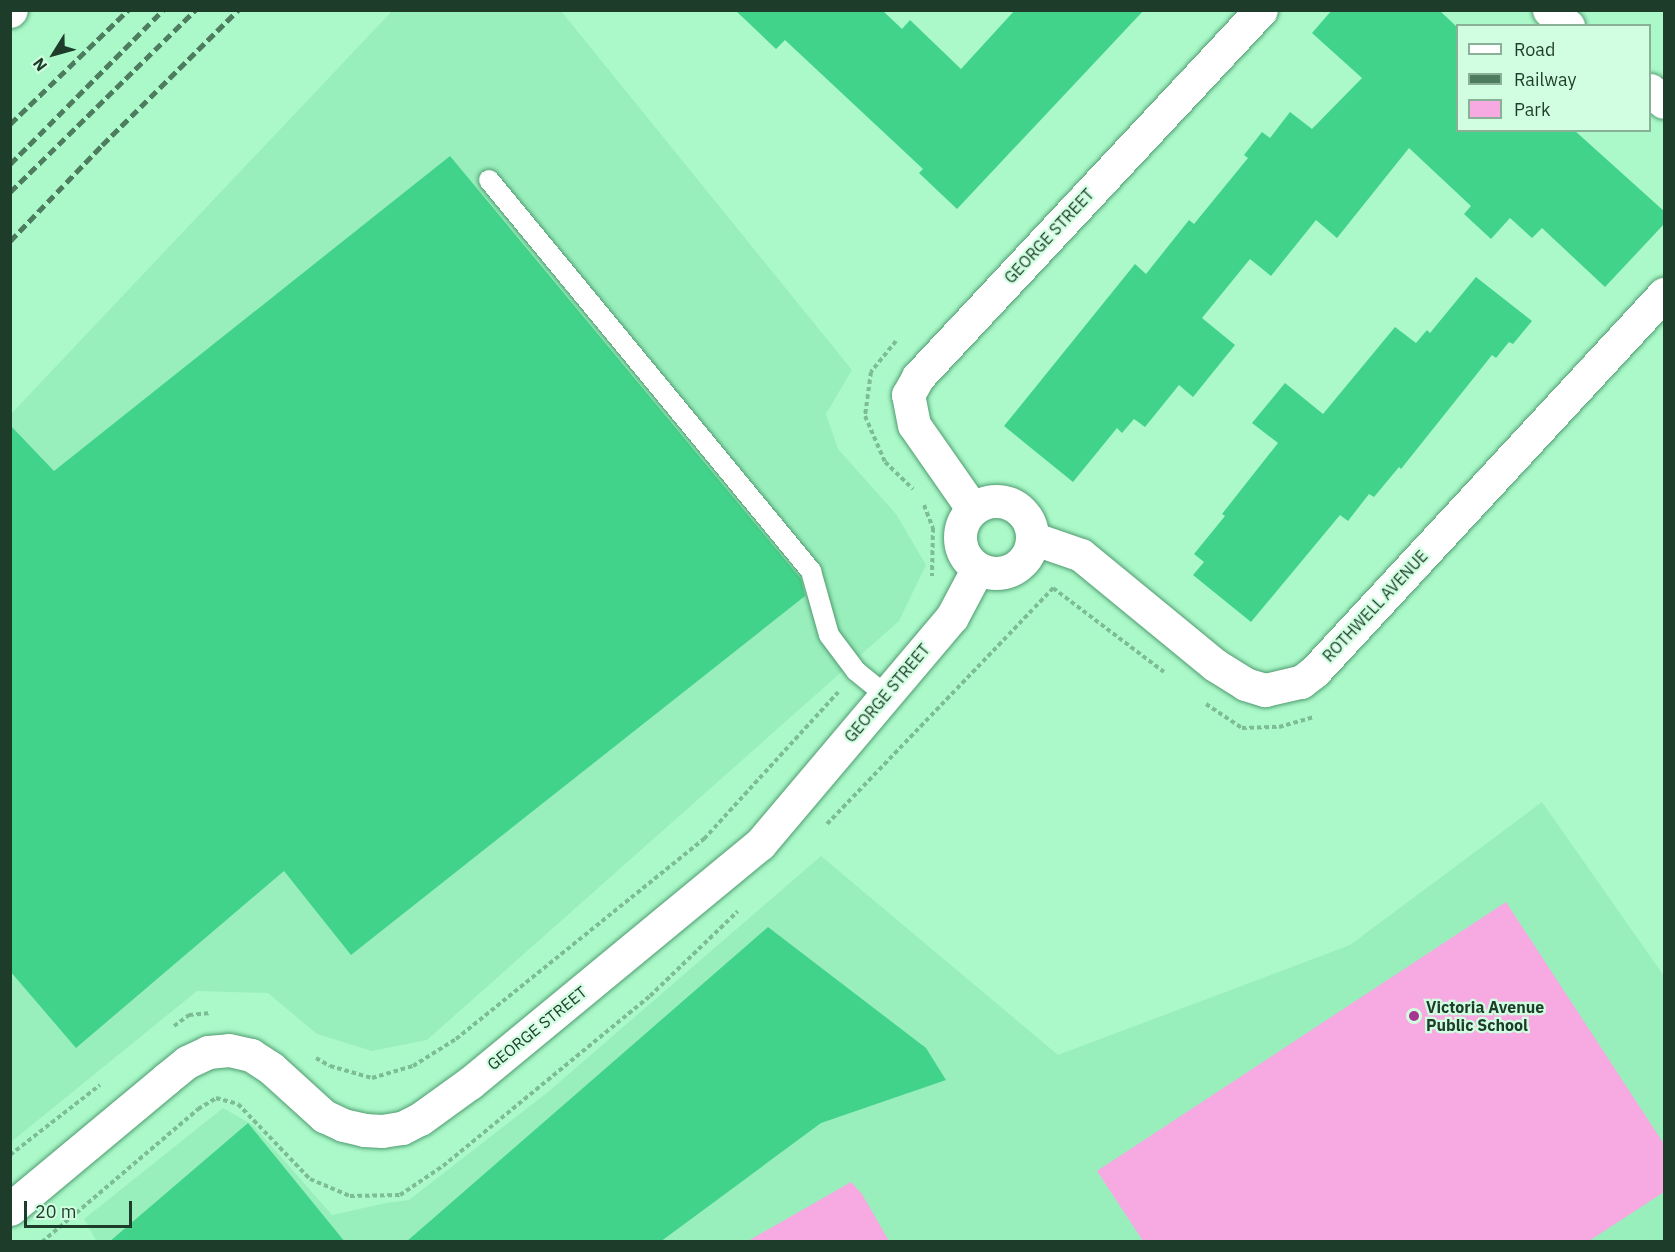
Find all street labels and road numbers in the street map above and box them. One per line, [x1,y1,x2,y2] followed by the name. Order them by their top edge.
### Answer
[1000,185,1098,287] street label: GEORGE STREET
[1318,546,1432,666] street label: ROTHWELL AVENUE
[840,640,934,746] street label: GEORGE STREET
[483,982,591,1074] street label: GEORGE STREET

